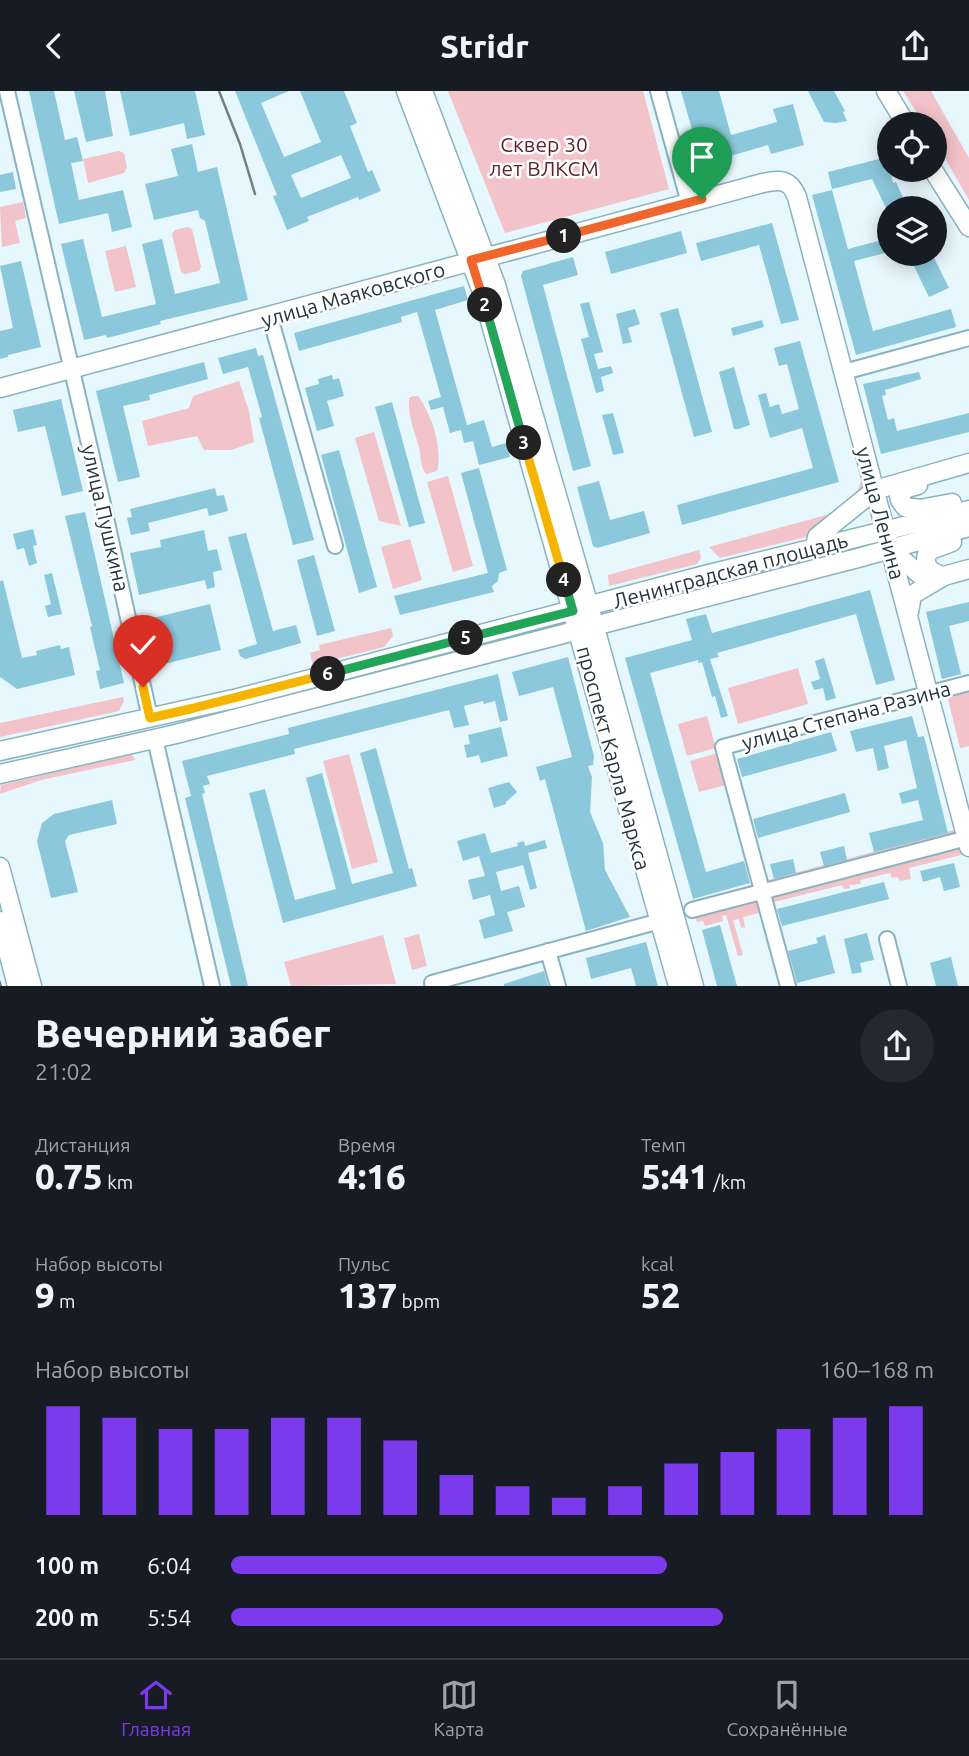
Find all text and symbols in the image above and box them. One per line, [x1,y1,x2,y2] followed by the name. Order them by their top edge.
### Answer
[35,27,73,65] icon: back
[896,27,934,65] icon: share
[440,28,529,64] text: Stridr
[877,112,947,266] map controls
[877,112,947,182] button: locate
[672,127,732,199] pin
[489,132,599,180] park label: Сквер 30 лет ВЛКСМ
[683,138,721,176] icon: arrive
[877,196,947,266] button: layers
[546,219,582,253] pin: 1
[558,224,569,246] text: 1
[258,256,448,332] street label: улица Маяковского
[468,287,503,323] pin: 2
[479,293,490,315] text: 2
[506,425,542,461] pin: 3
[518,431,529,453] text: 3
[77,442,135,594] street label: улица Пушкина
[852,444,910,582] street label: улица Ленина
[610,527,850,613] street label: Ленинградская площадь
[546,563,582,597] pin: 4
[558,568,569,590] text: 4
[113,615,173,687] pin
[448,621,484,655] pin: 5
[124,626,162,664] icon: check
[460,626,471,648] text: 5
[572,643,656,873] street label: проспект Карла Маркса
[310,657,346,691] pin: 6
[322,662,333,684] text: 6
[739,676,953,754] street label: улица Степана Разина
[860,1009,934,1083] button: share
[35,1012,330,1054] text: Вечерний забег
[35,1059,93,1084] text: 21:02
[35,1134,130,1156] text: Дистанция
[338,1134,396,1156] text: Время
[641,1134,686,1156] text: Темп
[35,1156,103,1196] text: 0.75
[338,1156,406,1196] text: 4:16
[641,1156,709,1196] text: 5:41
[103,1171,133,1193] text: km
[709,1171,746,1193] text: /km
[35,1253,163,1275] text: Набор высоты
[338,1253,390,1275] text: Пульс
[641,1253,674,1275] text: kcal
[35,1275,55,1315] text: 9
[338,1275,397,1315] text: 137
[641,1275,680,1315] text: 52
[55,1290,76,1312] text: m
[397,1290,440,1312] text: bpm
[35,1357,190,1382] text: Набор высоты
[820,1357,934,1382] text: 160–168 m
[35,1553,99,1578] text: 100 m
[147,1553,192,1578] text: 6:04
[35,1605,99,1630] text: 200 m
[147,1605,192,1630] text: 5:54
[121,1676,191,1740] tab: Главная
[433,1676,484,1740] tab: Карта
[726,1676,848,1740] tab: Сохранённые

